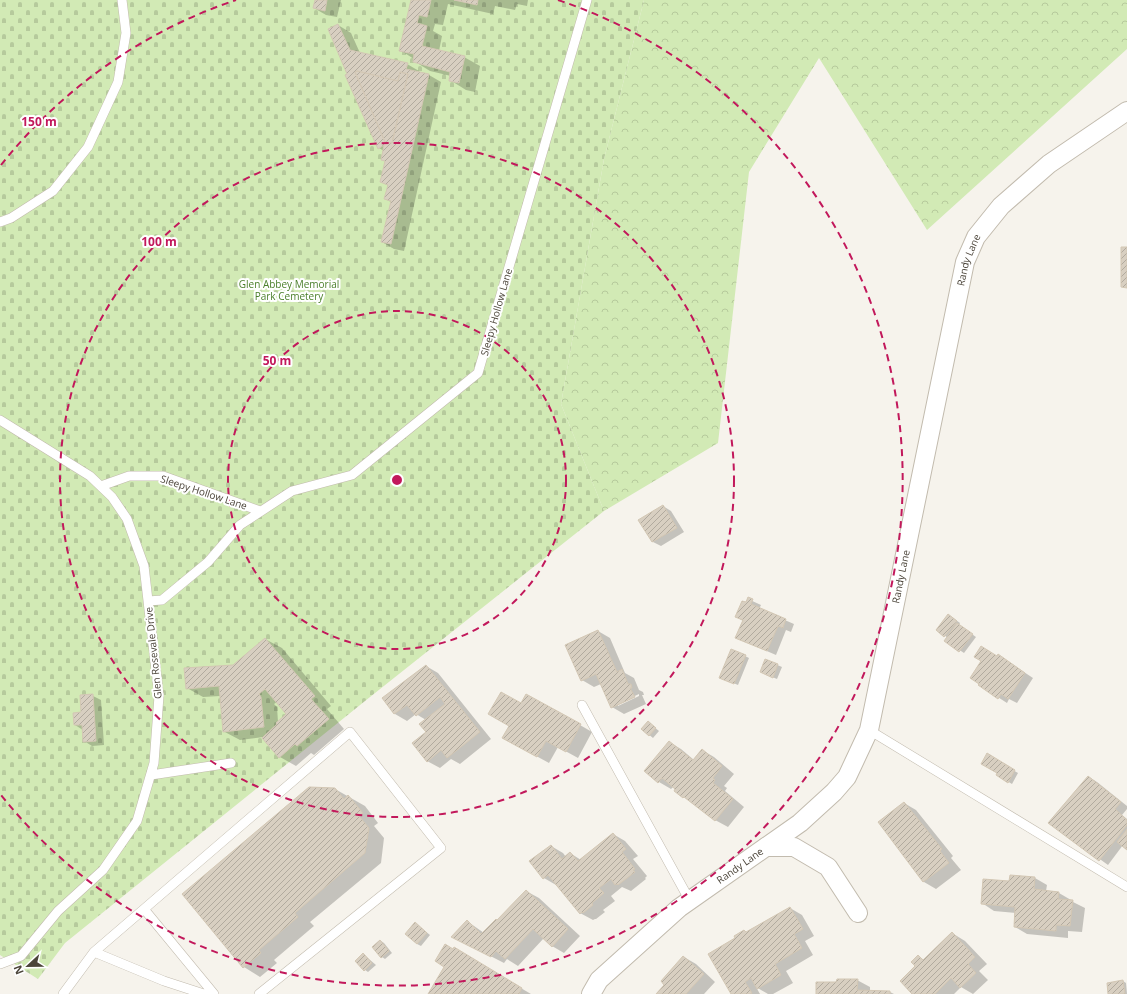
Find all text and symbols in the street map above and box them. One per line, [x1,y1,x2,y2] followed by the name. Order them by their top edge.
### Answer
[21,113,57,130] text: 150 m
[953,231,984,287] street label: Randy Lane
[141,233,177,250] text: 100 m
[477,266,515,357] street label: Sleepy Hollow Lane
[239,277,339,303] park label: Glen Abbey Memorial Park Cemetery
[263,352,291,369] text: 50 m
[159,471,249,513] street label: Sleepy Hollow Lane
[390,473,404,487] centre of rings
[888,548,913,605] street label: Randy Lane
[141,606,165,700] street label: Glen Rosevale Drive
[714,844,766,887] street label: Randy Lane
[8,946,48,986] north arrow
[10,963,27,977] text: N

